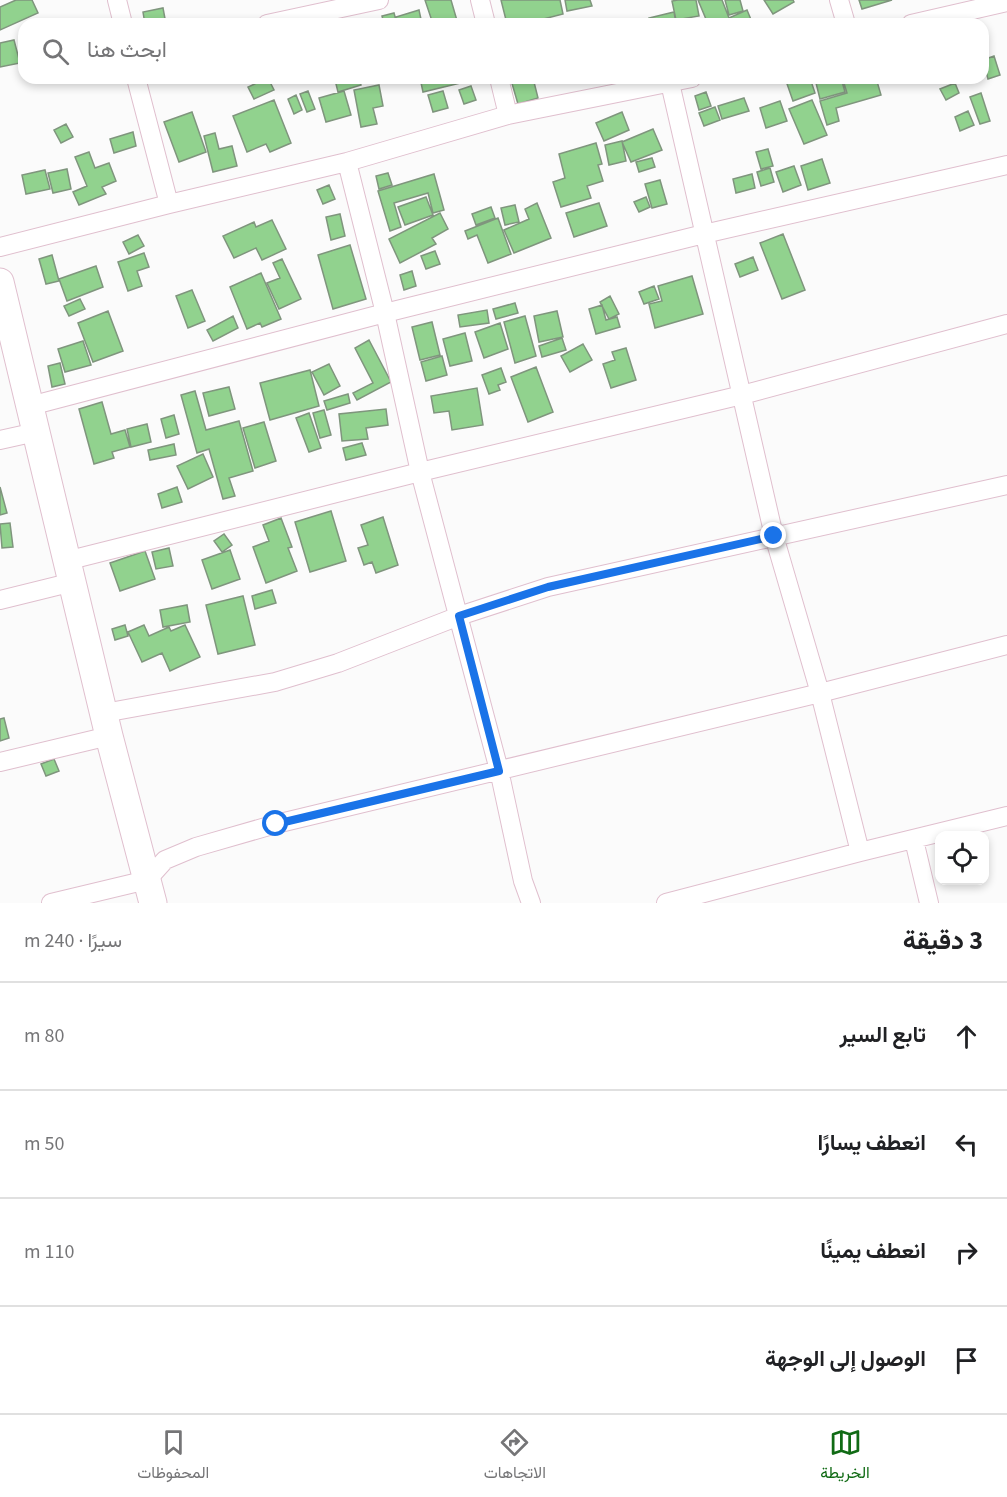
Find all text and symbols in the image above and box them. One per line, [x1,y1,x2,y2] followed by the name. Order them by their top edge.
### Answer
[18,18,989,84] search box
[87,34,167,66] text: ابحث هنا
[39,35,72,68] icon: search
[760,522,786,548] route end
[262,810,288,836] route start
[935,831,989,885] map controls
[935,831,989,885] button: locate
[903,922,983,959] text: 3 دقيقة
[24,927,122,955] text: سيرًا · 240 m
[840,1019,926,1051] text: تابع السير
[950,1020,983,1053] icon: ahead
[24,1022,64,1050] text: 80 m
[817,1127,926,1159] text: انعطف يسارًا
[950,1128,983,1161] icon: left
[24,1130,64,1158] text: 50 m
[820,1235,926,1267] text: انعطف يمينًا
[950,1236,983,1269] icon: right
[24,1238,74,1266] text: 110 m
[765,1343,926,1375] text: الوصول إلى الوجهة
[950,1344,983,1377] icon: arrive
[137,1426,209,1487] tab: المحفوظات
[484,1426,546,1487] tab: الاتجاهات
[820,1426,870,1487] tab: الخريطة

